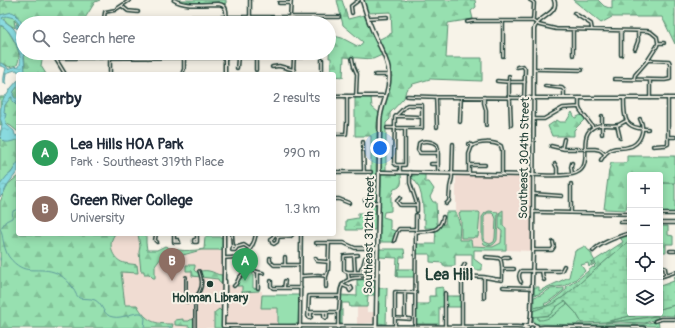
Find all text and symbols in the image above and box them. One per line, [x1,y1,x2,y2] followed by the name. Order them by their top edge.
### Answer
[16,16,336,60] search box
[30,27,52,49] icon: search
[62,29,135,48] text: Search here
[32,88,81,109] text: Nearby
[273,90,320,106] text: 2 results
[516,97,533,219] street label: Southeast 304th Street
[70,135,184,154] text: Lea Hills HOA Park
[370,138,390,158] your location
[41,145,49,161] text: A
[283,145,320,161] text: 990 m
[70,154,224,170] text: Park · Southeast 319th Place
[627,172,663,316] map controls
[627,172,663,208] button: +
[361,176,378,294] street label: Southeast 312th Street
[70,191,193,210] text: Green River College
[41,201,49,217] text: B
[285,201,320,217] text: 1.3 km
[627,208,663,244] button: −
[70,210,124,226] text: University
[627,244,663,280] button: locate
[159,248,185,281] pin: B
[232,248,258,281] pin: A
[425,265,473,285] district label: Lea Hill
[205,279,215,289] marker: Holman Library
[627,280,663,316] button: layers
[172,291,249,306] place label: Holman Library

